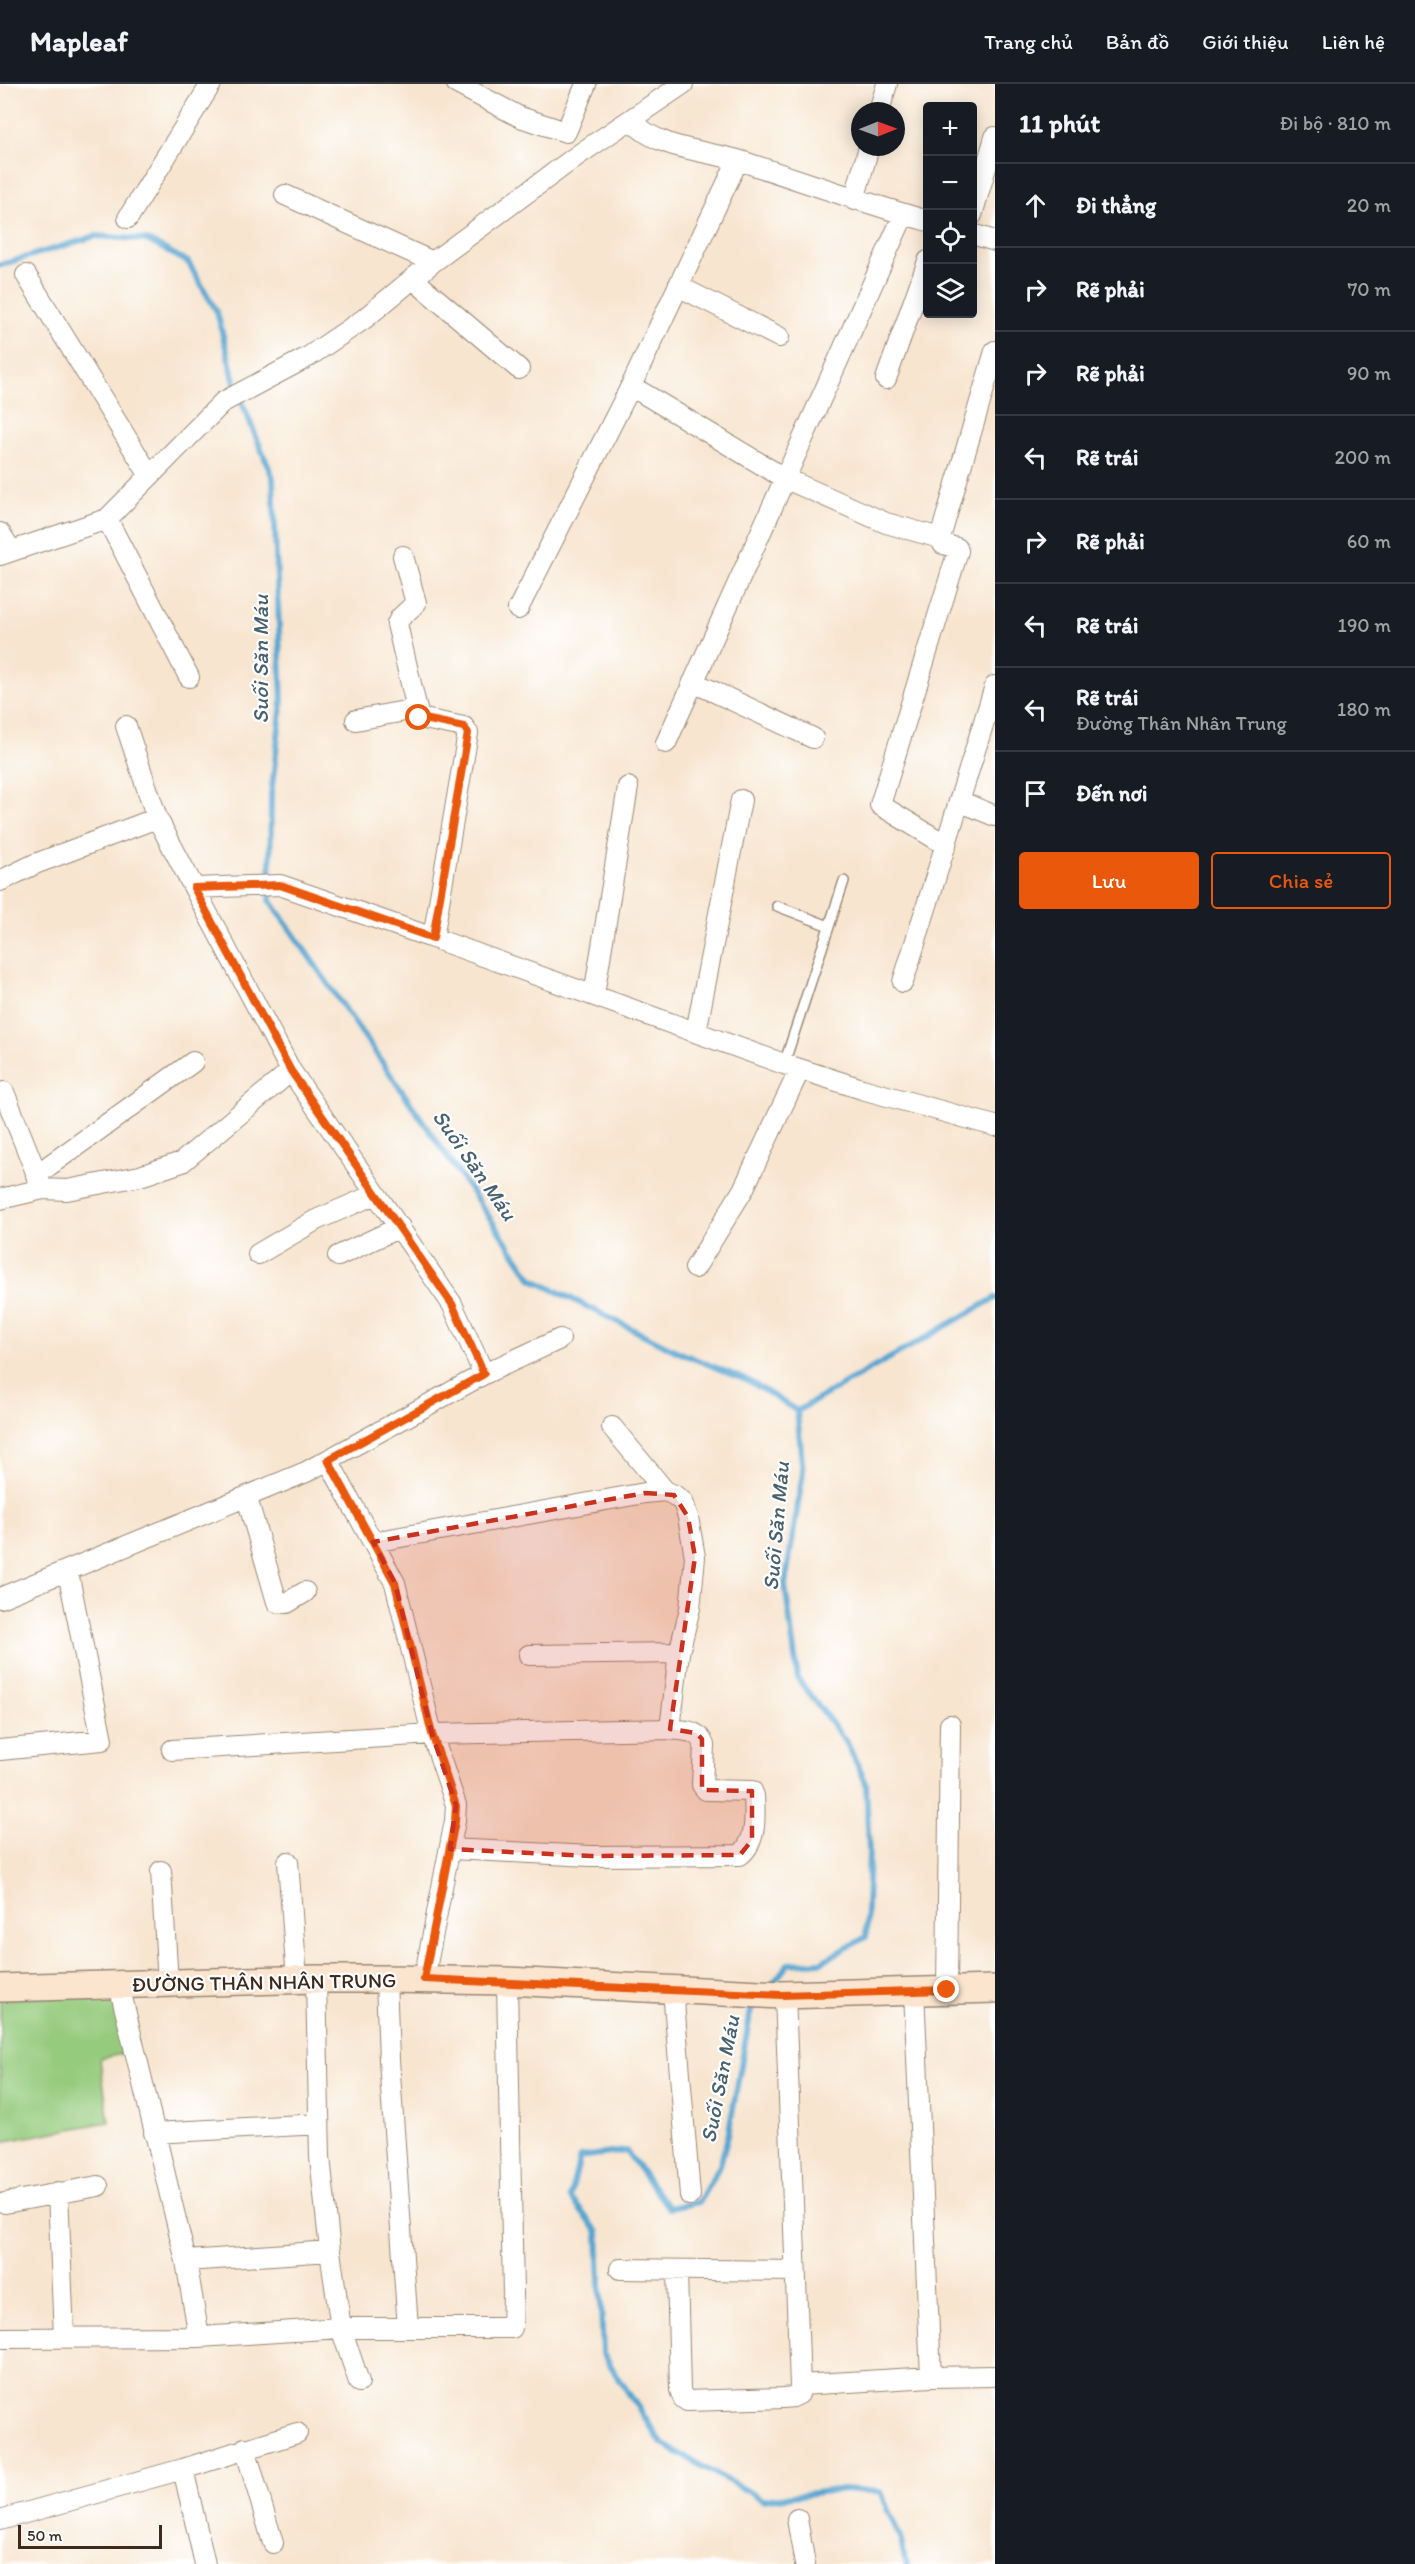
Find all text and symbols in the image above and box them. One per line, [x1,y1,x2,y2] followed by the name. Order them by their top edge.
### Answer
[30,24,128,58] text: Mapleaf
[984,29,1073,54] text: Trang chủ
[1106,29,1169,54] text: Bản đồ
[1202,29,1289,54] text: Giới thiệu
[1322,29,1385,54] text: Liên hệ
[851,102,905,156] north arrow
[923,102,977,318] map controls
[923,102,977,156] button: +
[1019,107,1100,139] text: 11 phút
[1279,111,1391,135] text: Đi bộ · 810 m
[923,156,977,210] button: −
[1019,189,1052,222] icon: ahead
[1076,192,1156,219] text: Đi thẳng
[1347,193,1391,217] text: 20 m
[923,210,977,264] button: locate
[923,264,977,318] button: layers
[1019,273,1052,306] icon: right
[1076,276,1145,303] text: Rẽ phải
[1347,277,1391,301] text: 70 m
[1019,357,1052,390] icon: right
[1076,360,1145,387] text: Rẽ phải
[1347,361,1391,385] text: 90 m
[1019,441,1052,474] icon: left
[1076,444,1138,471] text: Rẽ trái
[1335,445,1391,469] text: 200 m
[1019,525,1052,558] icon: right
[1076,528,1145,555] text: Rẽ phải
[1347,529,1391,553] text: 60 m
[247,594,274,723] water label: Suối Săn Máu
[1019,609,1052,642] icon: left
[1076,612,1138,639] text: Rẽ trái
[1338,613,1391,637] text: 190 m
[1076,684,1138,711] text: Rẽ trái
[1019,693,1052,726] icon: left
[1337,697,1391,721] text: 180 m
[405,704,431,730] route start
[1076,711,1287,735] text: Đường Thân Nhân Trung
[1019,777,1052,810] icon: arrive
[1076,780,1148,807] text: Đến nơi
[1019,852,1199,909] button: Lưu
[1211,852,1391,909] button: Chia sẻ
[427,1104,524,1226] water label: Suối Săn Máu
[757,1460,795,1591] water label: Suối Săn Máu
[131,1967,397,1997] street label: ĐƯỜNG THÂN NHÂN TRUNG
[933,1976,959,2002] route end
[694,2012,746,2145] water label: Suối Săn Máu
[18,2522,162,2550] scale bar
[27,2526,62,2545] text: 50 m

